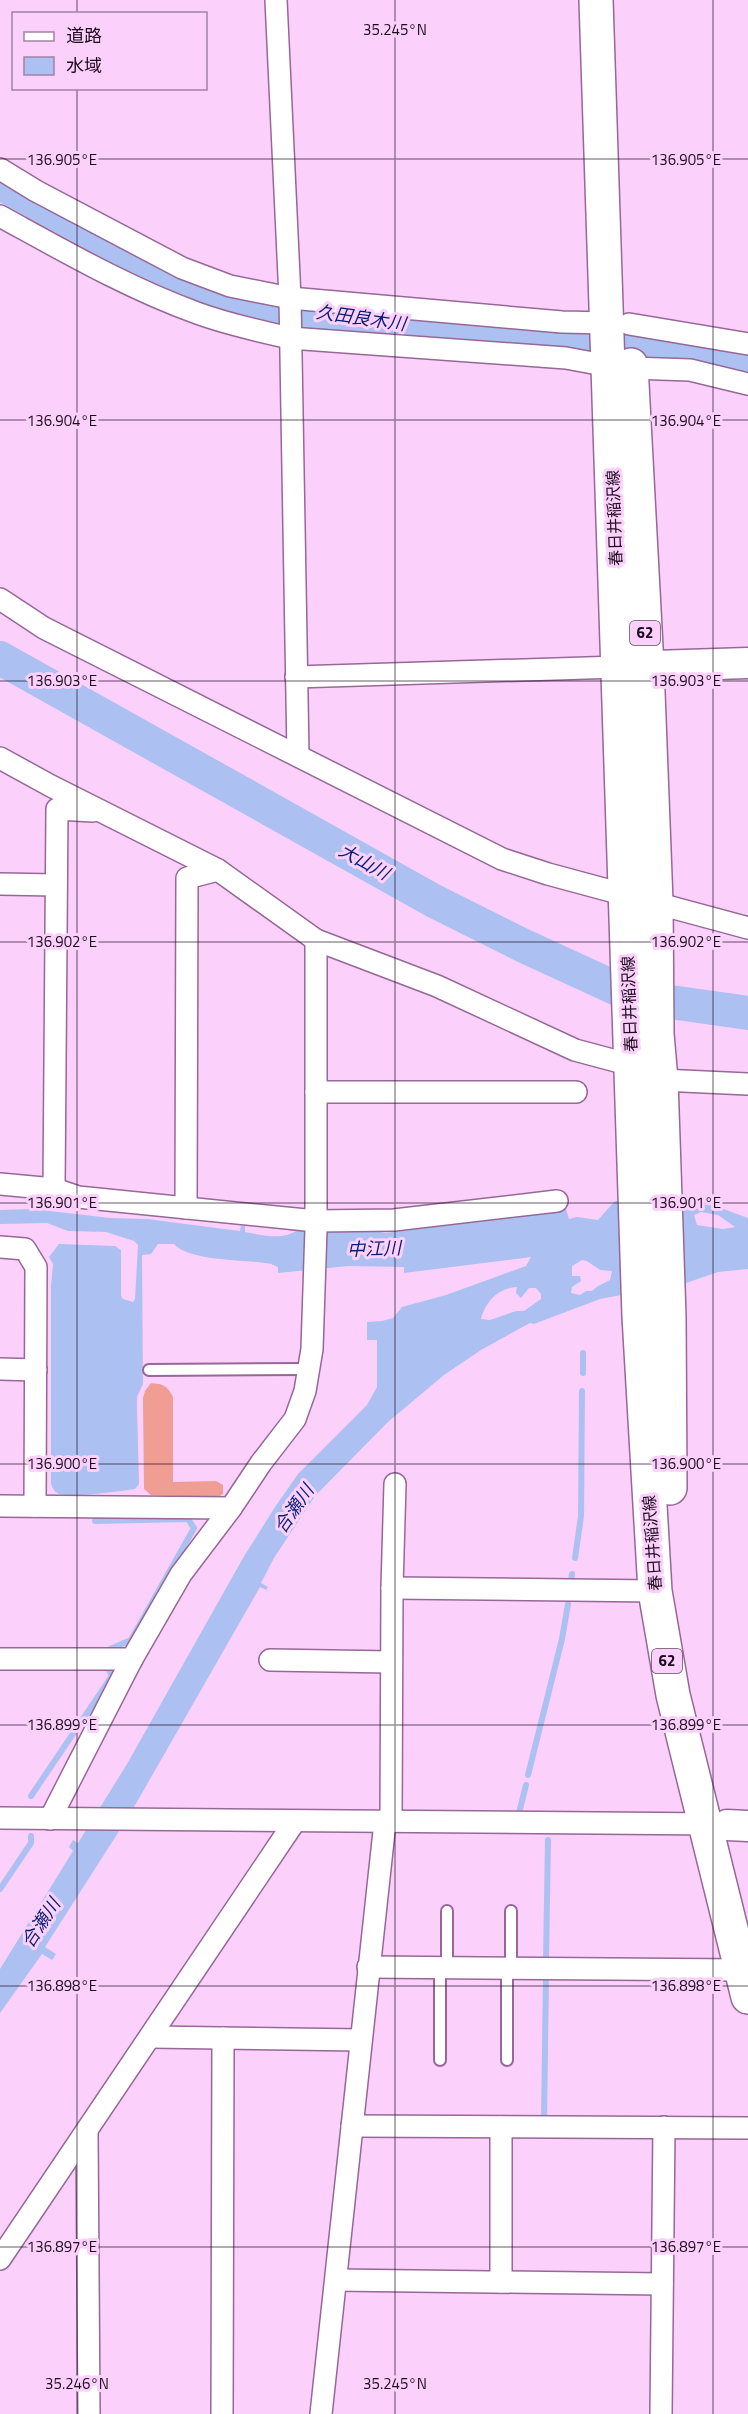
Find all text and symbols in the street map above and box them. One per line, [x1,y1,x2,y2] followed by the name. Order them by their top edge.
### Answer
[12,12,207,90] legend
[363,18,427,41] text: 35.245°N
[66,22,102,49] text: 道路
[66,52,102,79] text: 水域
[27,148,97,171] text: 136.905°E
[651,148,721,171] text: 136.905°E
[315,298,409,337] water label: 久田良木川
[27,409,97,432] text: 136.904°E
[651,409,721,432] text: 136.904°E
[600,470,628,566] street label: 春日井稲沢線
[630,621,660,645] road number: 62
[27,669,97,692] text: 136.903°E
[651,669,721,692] text: 136.903°E
[334,837,396,887] water label: 大山川
[27,930,97,953] text: 136.902°E
[651,930,721,953] text: 136.902°E
[615,956,643,1052] street label: 春日井稲沢線
[27,1191,97,1214] text: 136.901°E
[651,1191,721,1214] text: 136.901°E
[347,1234,403,1263] water label: 中江川
[27,1452,97,1475] text: 136.900°E
[651,1452,721,1475] text: 136.900°E
[267,1477,321,1539] water label: 合瀬川
[637,1494,667,1592] street label: 春日井稲沢線
[652,1649,682,1673] road number: 62
[27,1713,97,1736] text: 136.899°E
[651,1713,721,1736] text: 136.899°E
[15,1891,68,1953] water label: 合瀬川
[27,1974,97,1997] text: 136.898°E
[651,1974,721,1997] text: 136.898°E
[27,2235,97,2258] text: 136.897°E
[651,2235,721,2258] text: 136.897°E
[45,2372,109,2395] text: 35.246°N
[363,2372,427,2395] text: 35.245°N

